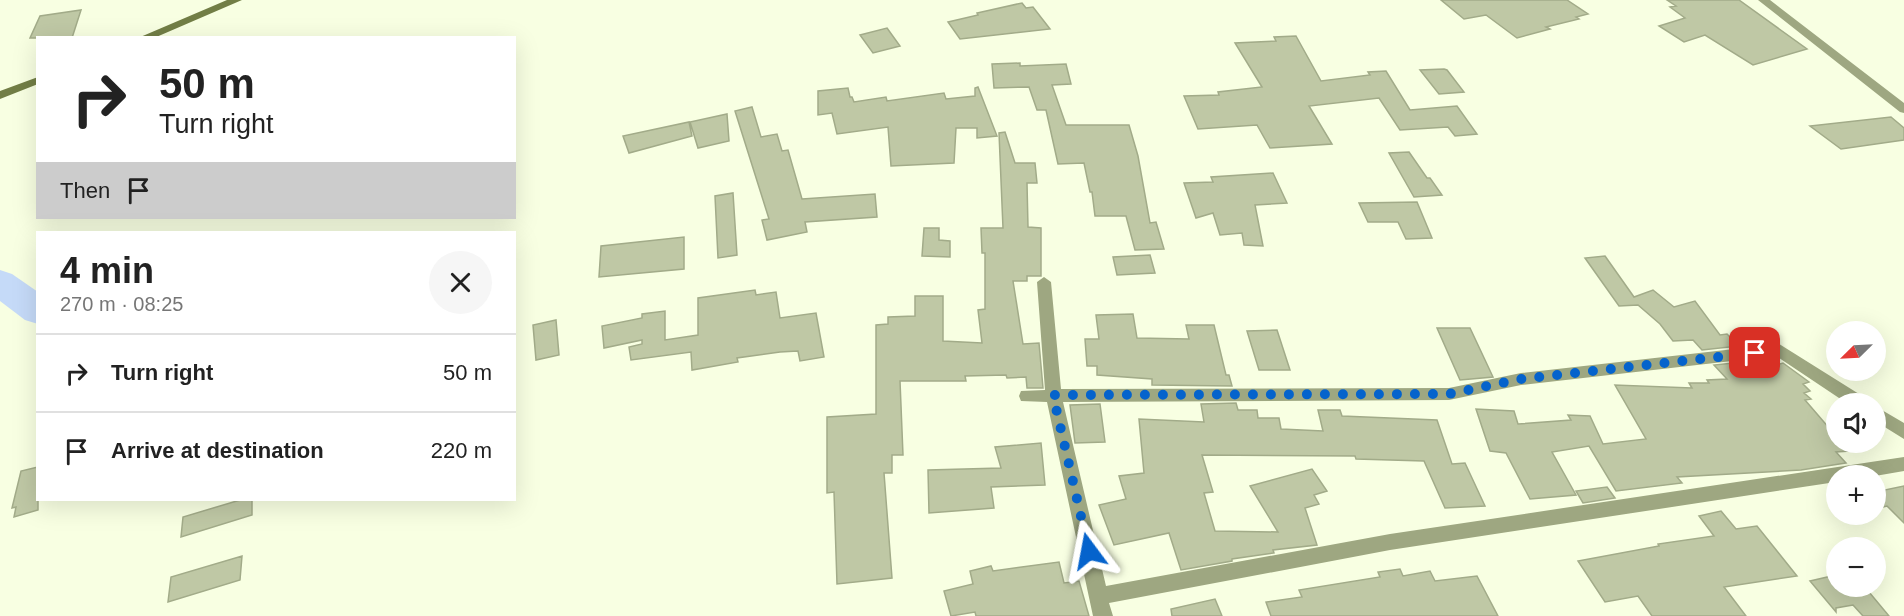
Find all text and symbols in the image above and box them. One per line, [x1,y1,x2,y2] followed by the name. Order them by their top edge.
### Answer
[60,60,138,138] icon: right
[159,60,255,107] text: 50 m
[159,109,274,139] text: Turn right
[122,174,155,207] icon: arrive
[60,178,110,203] text: Then
[60,250,154,291] text: 4 min
[429,251,492,314] button: close
[60,293,183,315] text: 270 m · 08:25
[1826,321,1886,381] north arrow
[1826,321,1886,597] map controls
[1729,327,1780,378] pin
[1738,336,1771,369] icon: arrive
[60,357,93,390] icon: right
[111,360,213,385] text: Turn right
[443,360,492,385] text: 50 m
[1826,393,1886,453] button: sound
[60,435,93,468] icon: arrive
[111,438,324,463] text: Arrive at destination
[431,438,492,463] text: 220 m
[1826,465,1886,525] button: +
[1057,519,1121,583] position arrow
[1826,537,1886,597] button: −

